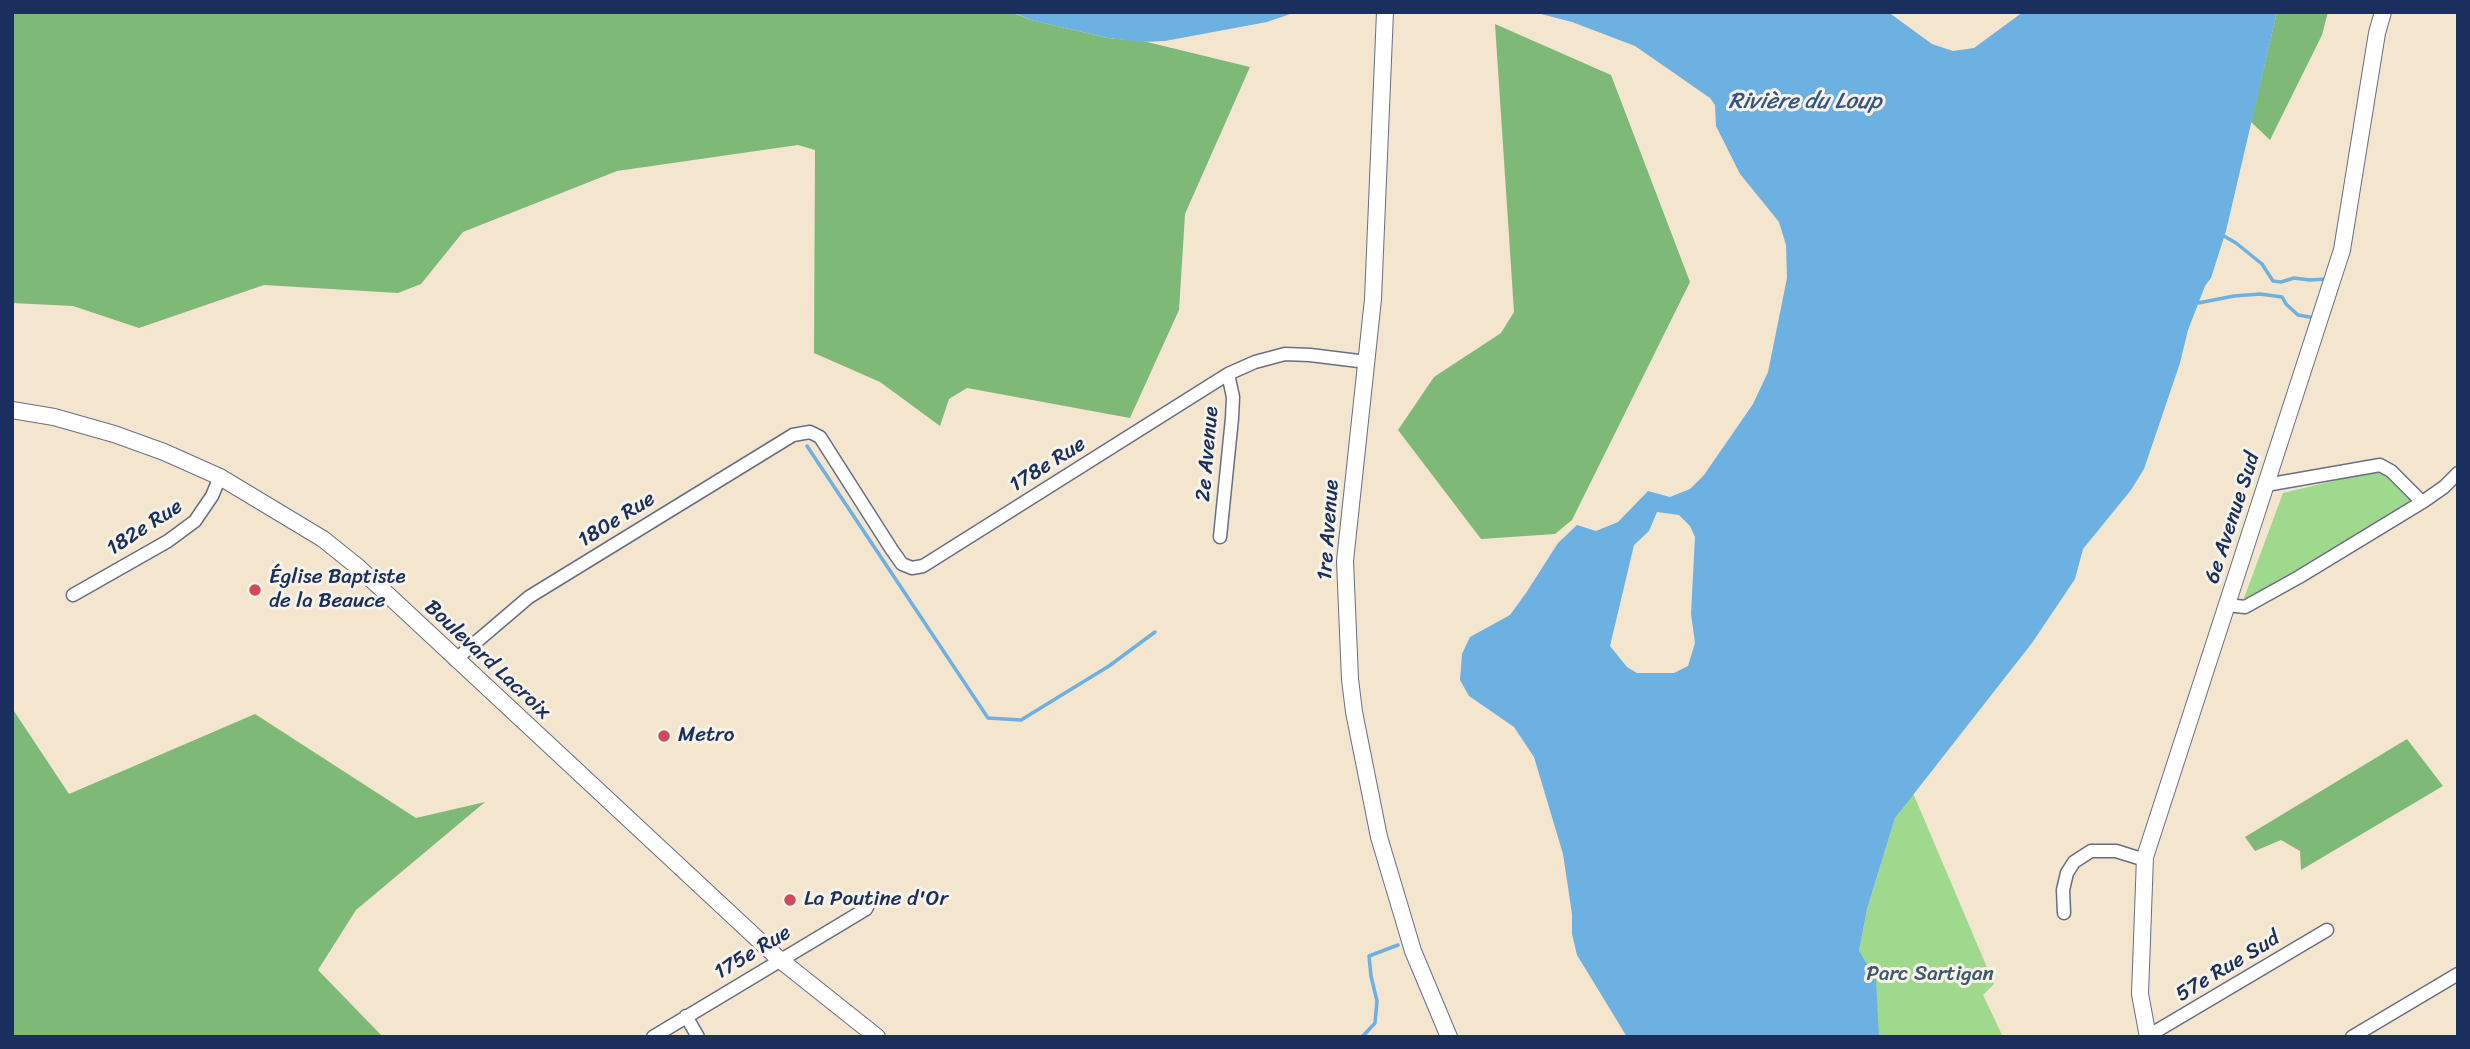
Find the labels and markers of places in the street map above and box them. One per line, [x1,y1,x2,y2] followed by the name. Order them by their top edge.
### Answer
[269,565,406,615] place label: Église Baptiste de la Beauce
[247,582,263,598] marker: Église Baptiste de la Beauce
[678,723,734,749] place label: Metro
[656,728,672,744] marker: Metro
[804,887,948,913] place label: La Poutine d'Or
[782,892,798,908] marker: La Poutine d'Or

